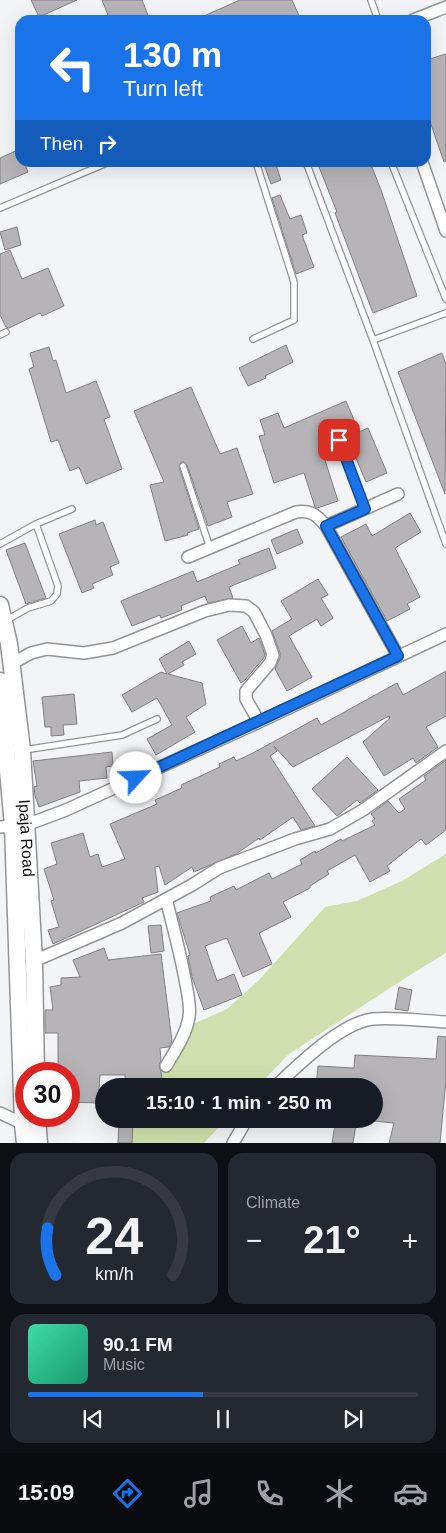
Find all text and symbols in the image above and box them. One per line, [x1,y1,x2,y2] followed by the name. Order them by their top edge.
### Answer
[40,35,105,100] icon: left
[123,35,222,74] text: 130 m
[123,76,203,101] text: Turn left
[93,130,121,158] icon: right
[40,133,83,154] text: Then
[318,419,360,461] pin
[325,426,353,454] icon: arrive
[109,751,161,803] position arrow
[16,799,38,877] street label: Ipaja Road
[15,1062,80,1127] speed limit sign: 30
[146,1092,332,1113] text: 15:10 · 1 min · 250 m
[246,1194,300,1211] text: Climate
[85,1207,143,1265] text: 24
[303,1219,361,1261] text: 21°
[246,1225,262,1256] text: −
[402,1225,418,1256] text: +
[95,1264,133,1284] text: km/h
[103,1334,173,1355] text: 90.1 FM
[103,1356,145,1373] text: Music
[79,1405,107,1433] icon: previous
[209,1405,237,1433] icon: pause
[339,1405,367,1433] icon: next
[110,1476,145,1511] icon: directions
[181,1476,216,1511] icon: music
[252,1476,287,1511] icon: phone
[322,1476,357,1511] icon: climate
[393,1476,428,1511] icon: car
[18,1480,74,1505] text: 15:09

